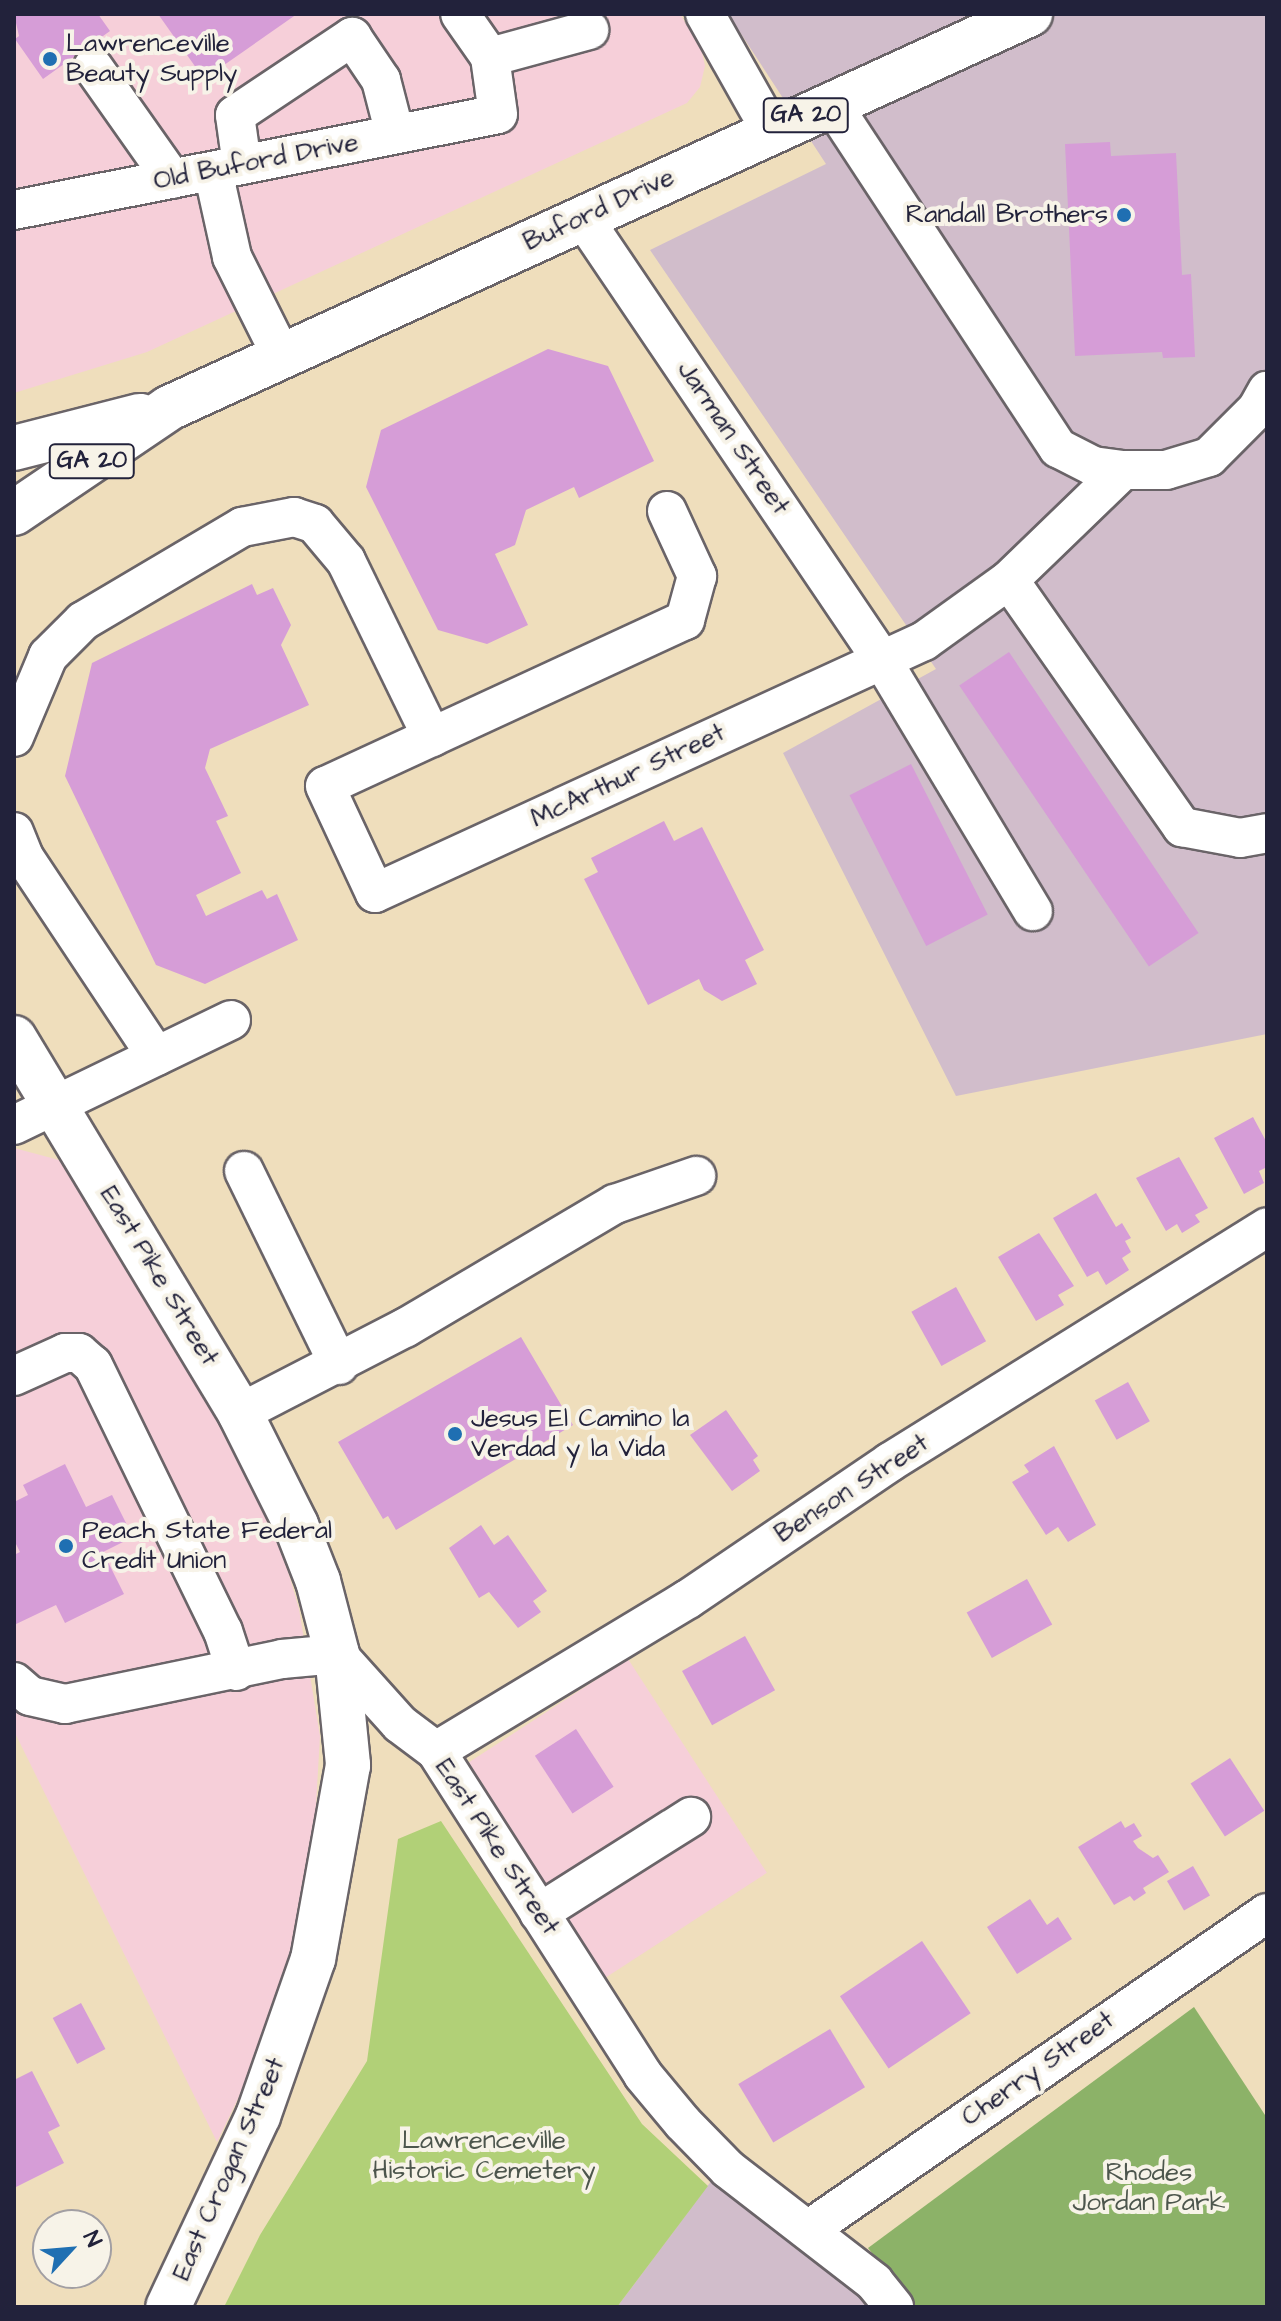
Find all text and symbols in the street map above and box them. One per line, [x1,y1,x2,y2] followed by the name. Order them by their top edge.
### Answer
[66,28,237,90] place label: Lawrenceville Beauty Supply
[41,50,59,68] marker: Lawrenceville Beauty Supply
[762,95,850,135] road number: GA 20
[151,127,361,197] street label: Old Buford Drive
[519,162,679,258] street label: Buford Drive
[906,199,1108,231] place label: Randall Brothers
[1115,206,1133,224] marker: Randall Brothers
[670,355,796,521] street label: Jarman Street
[48,441,136,481] road number: GA 20
[526,717,730,835] street label: McArthur Street
[93,1181,225,1371] street label: East Pike Street
[471,1403,690,1464] place label: Jesus El Camino la Verdad y la Vida
[446,1425,464,1443] marker: Jesus El Camino la Verdad y la Vida
[769,1428,935,1550] street label: Benson Street
[82,1515,332,1576] place label: Peach State Federal Credit Union
[57,1537,75,1555] marker: Peach State Federal Credit Union
[428,1753,566,1941] street label: East Pike Street
[956,2005,1120,2133] street label: Cherry Street
[166,2053,292,2285] street label: East Crogan Street
[373,2125,595,2186] park label: Lawrenceville Historic Cemetery
[1073,2157,1225,2218] park label: Rhodes Jordan Park
[32,2209,112,2289] north arrow
[75,2226,109,2252] text: N

